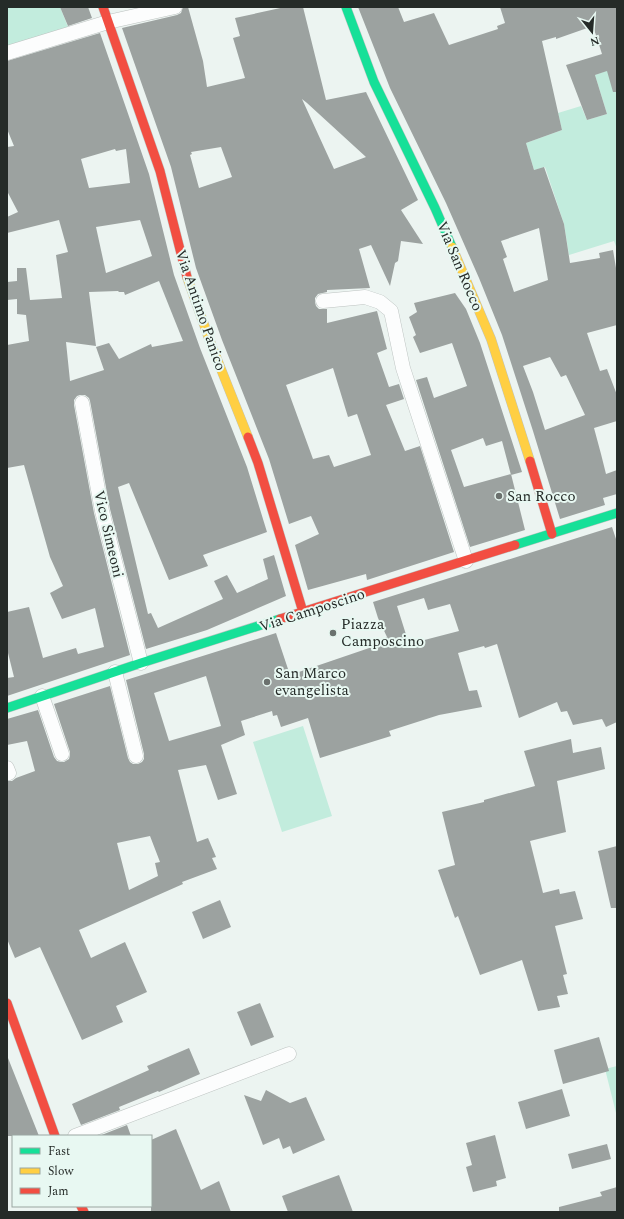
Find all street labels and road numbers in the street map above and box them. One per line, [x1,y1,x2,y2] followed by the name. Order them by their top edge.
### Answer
[430,218,489,315] street label: Via San Rocco
[169,246,232,374] street label: Via Antimo Panico
[87,488,130,580] street label: Vico Simeoni
[256,583,368,638] street label: Via Camposcino

